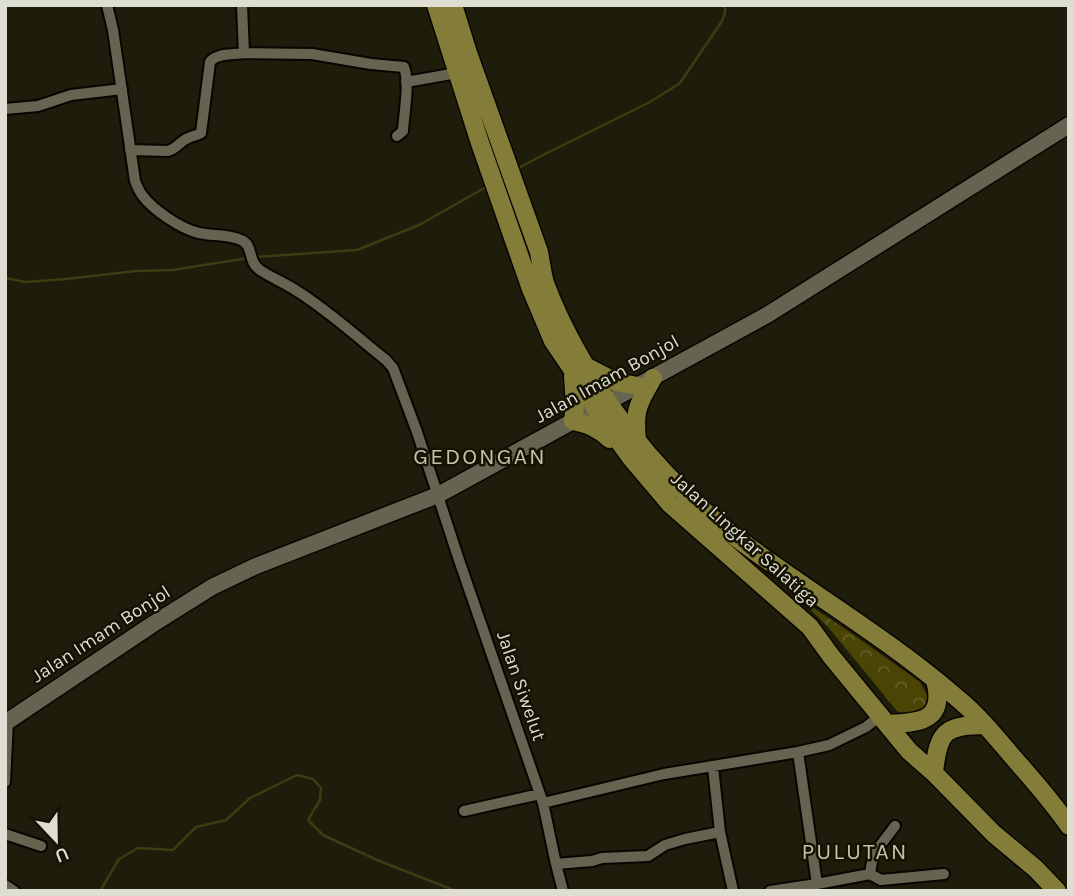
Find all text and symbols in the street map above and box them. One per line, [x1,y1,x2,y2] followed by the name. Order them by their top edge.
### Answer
[531,330,683,428] street label: Jalan Imam Bonjol
[413,443,547,470] district label: GEDONGAN
[667,468,823,612] street label: Jalan Lingkar Salatiga
[27,581,175,687] street label: Jalan Imam Bonjol
[492,628,550,744] street label: Jalan Siwelut
[21,805,91,875] north arrow
[801,838,909,865] district label: PULUTAN
[52,842,72,867] text: U

